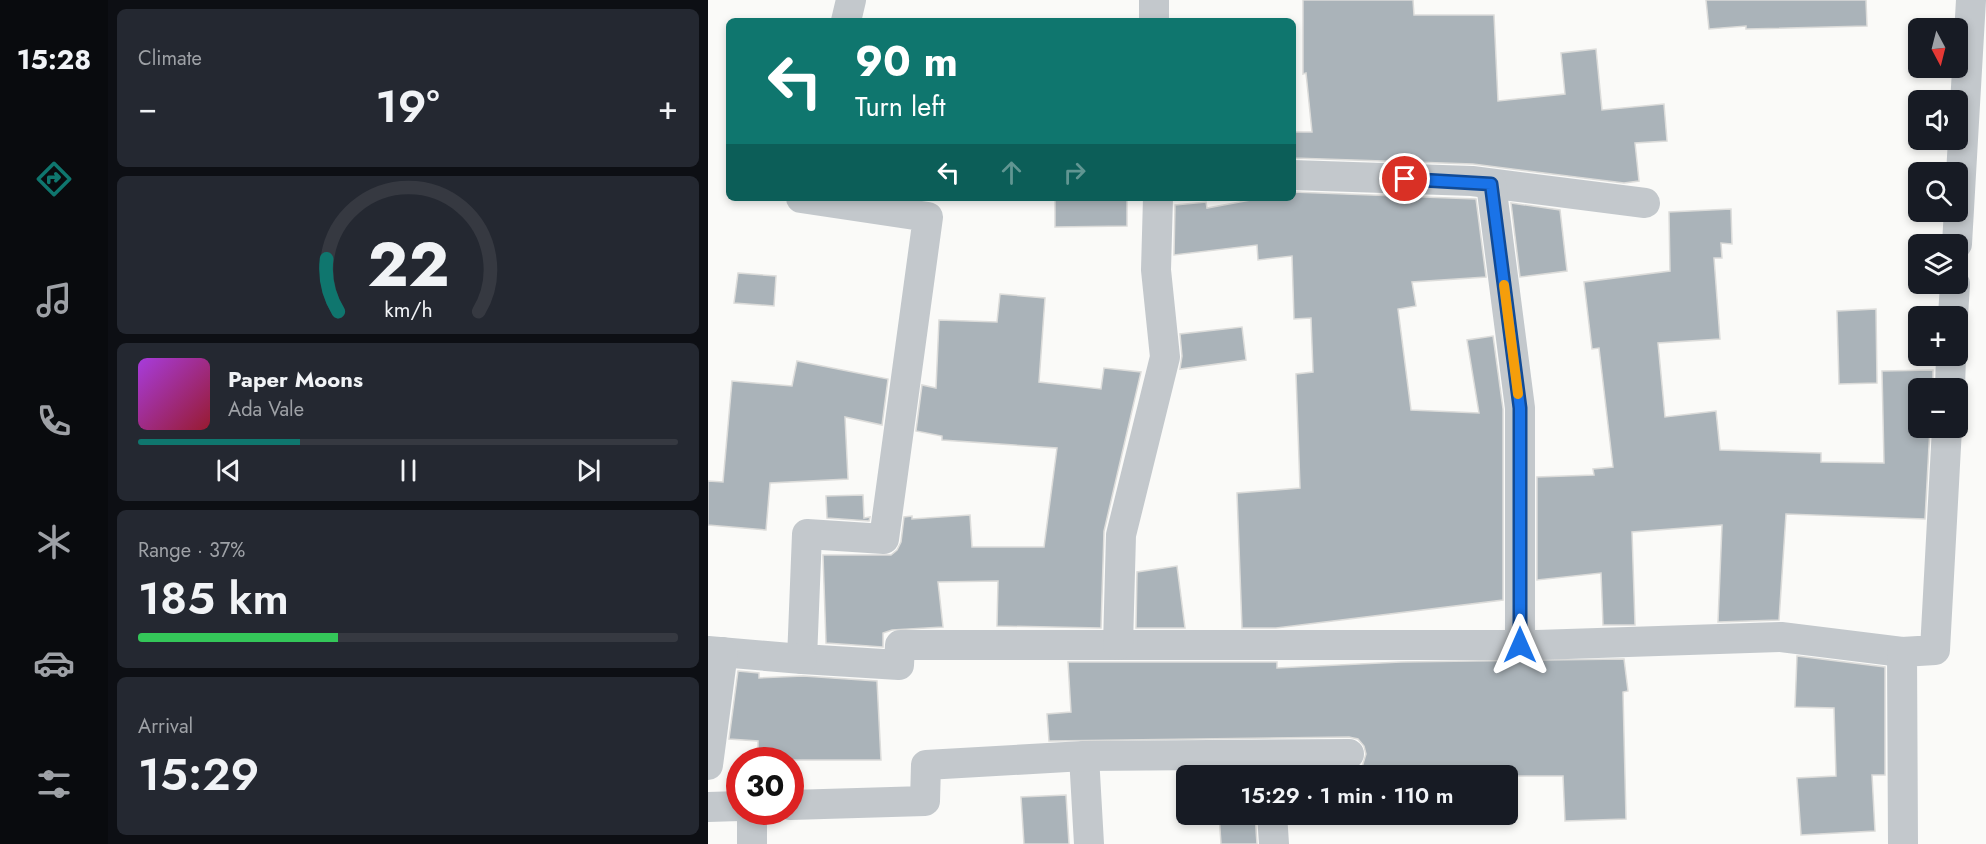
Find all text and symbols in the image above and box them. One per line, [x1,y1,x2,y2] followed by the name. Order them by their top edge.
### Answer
[1908,18,1968,78] north arrow
[1908,18,1968,438] map controls
[855,31,958,92] text: 90 m
[17,40,91,79] text: 15:28
[756,42,834,120] icon: left
[138,44,202,73] text: Climate
[376,74,440,139] text: 19°
[138,84,157,131] text: −
[658,84,678,131] text: +
[855,87,945,126] text: Turn left
[1908,90,1968,150] button: sound
[1379,153,1430,204] pin
[932,156,965,189] icon: left
[995,156,1028,189] icon: ahead
[1058,156,1091,189] icon: right
[33,158,75,200] icon: directions
[1388,162,1421,195] icon: arrive
[1908,162,1968,222] button: search
[367,219,449,309] text: 22
[1908,234,1968,294] button: layers
[33,279,75,321] icon: music
[384,294,432,325] text: km/h
[1908,306,1968,366] button: +
[228,363,363,395] text: Paper Moons
[1908,378,1968,438] button: −
[228,395,304,424] text: Ada Vale
[33,400,75,442] icon: phone
[212,454,245,487] icon: previous
[392,454,425,487] icon: pause
[572,454,605,487] icon: next
[33,521,75,563] icon: climate
[138,536,245,565] text: Range · 37%
[138,566,289,631] text: 185 km
[1488,613,1552,677] position arrow
[33,642,75,684] icon: car
[138,712,193,741] text: Arrival
[138,742,259,807] text: 15:29
[726,747,804,825] speed limit sign: 30
[33,763,75,805] icon: filters
[1240,779,1454,811] text: 15:29 · 1 min · 110 m

